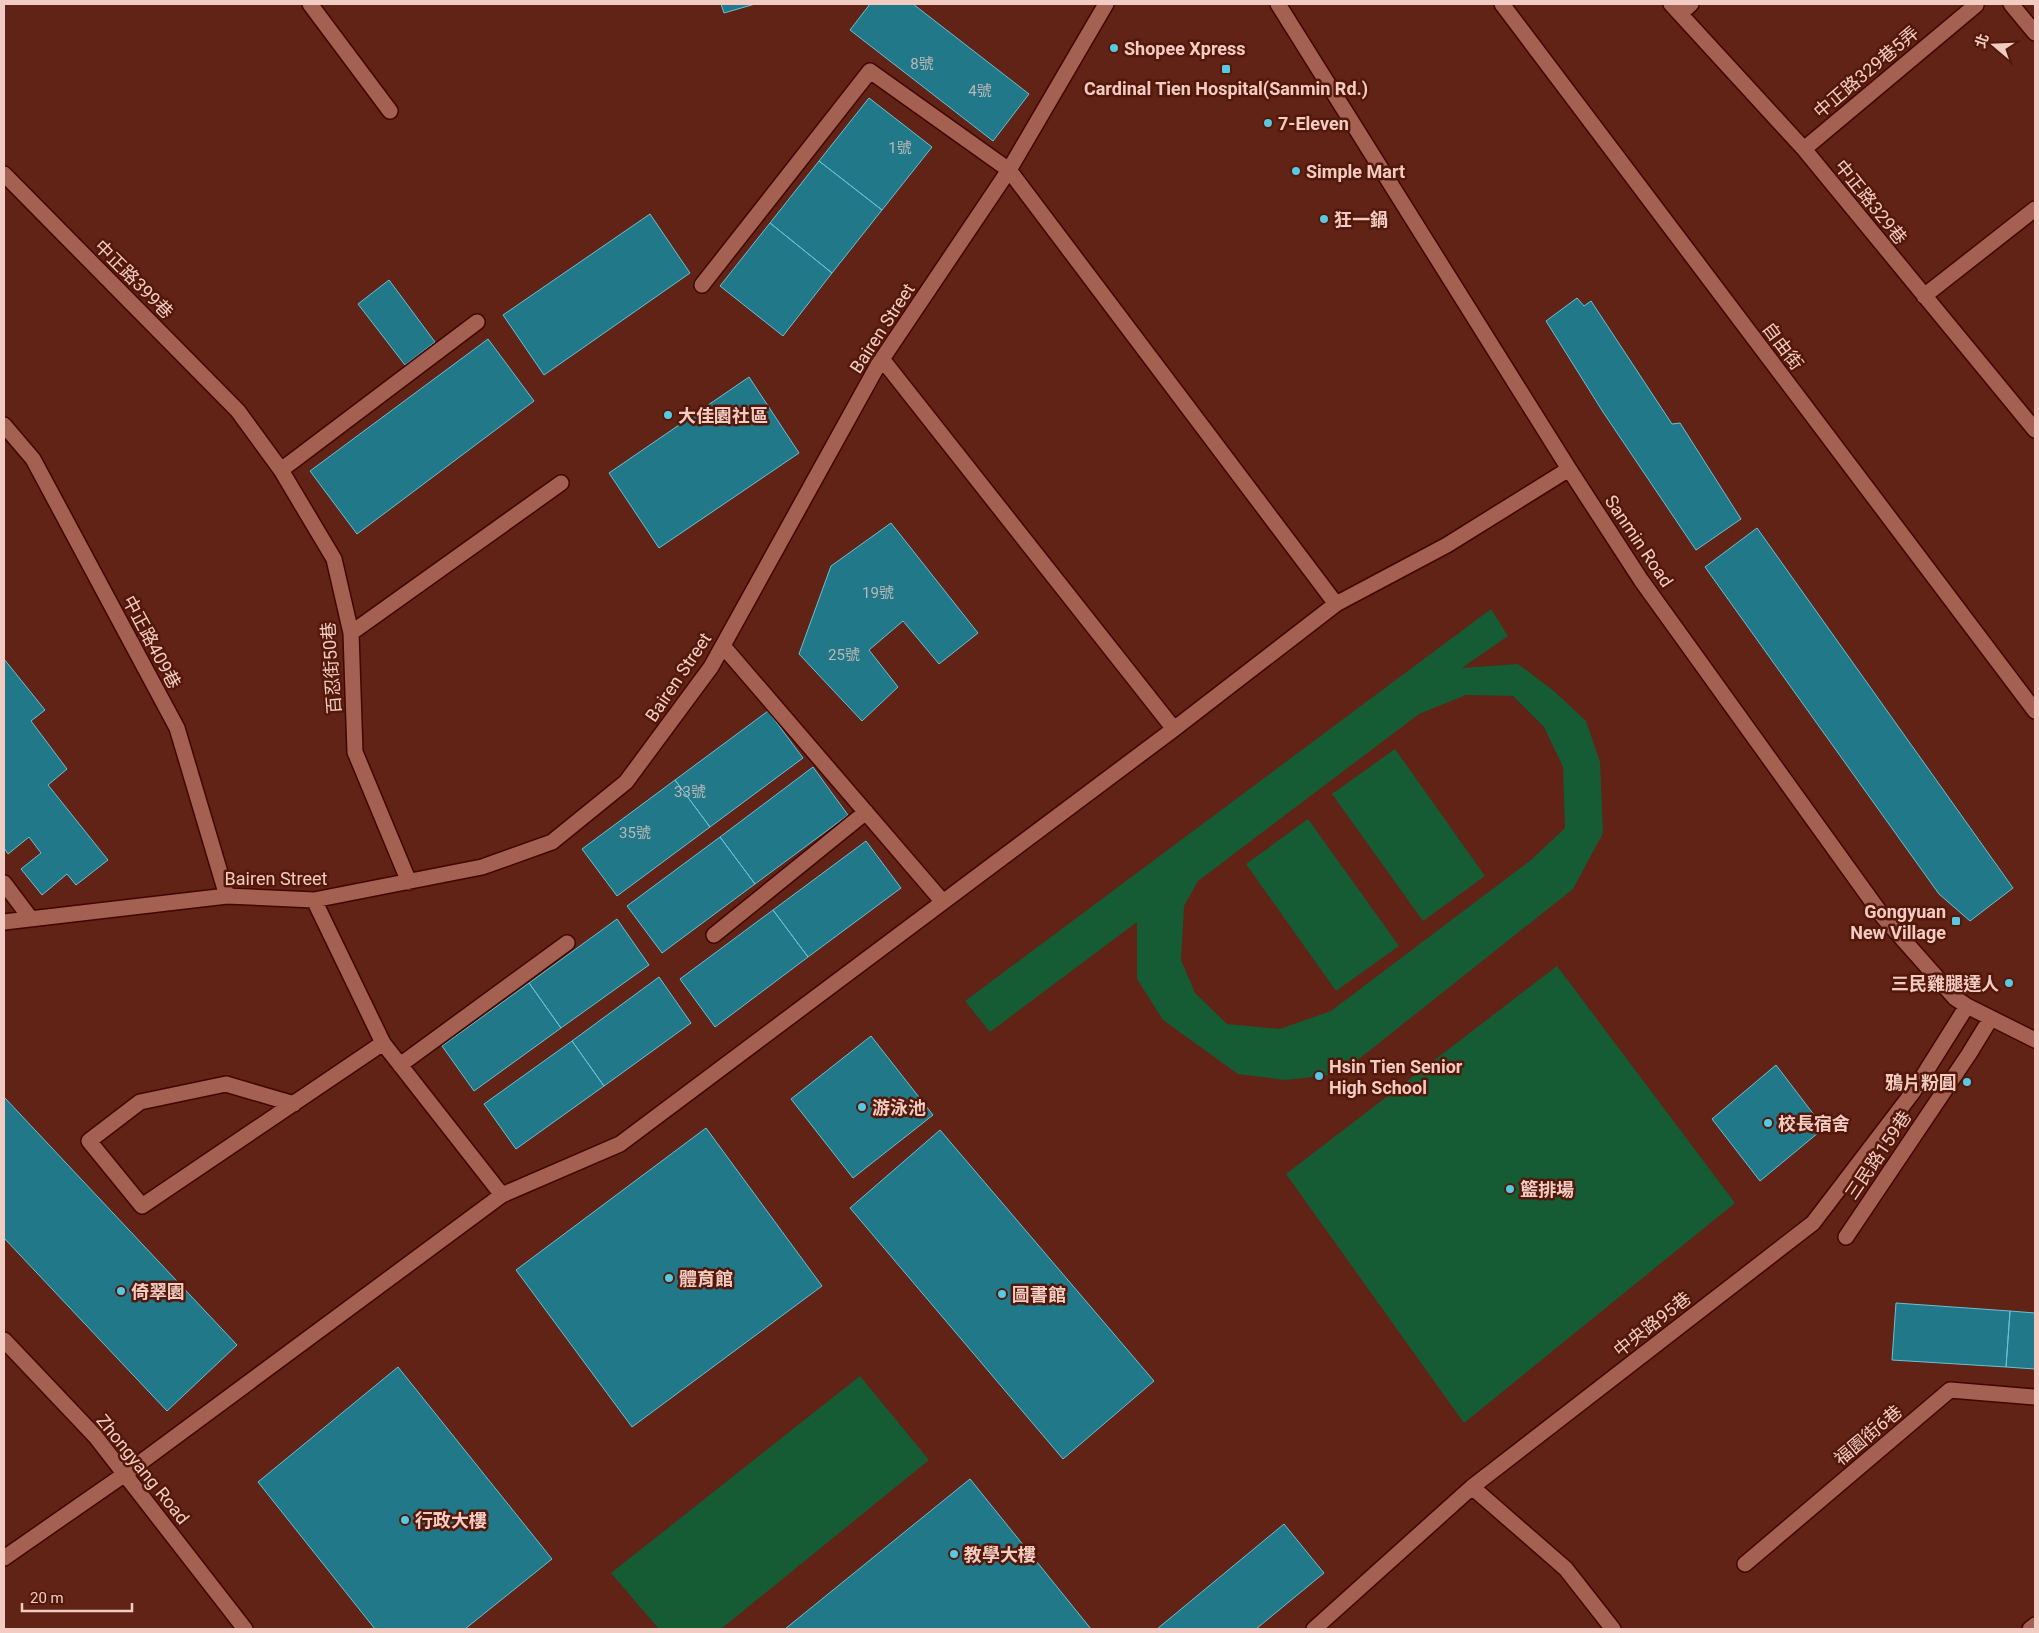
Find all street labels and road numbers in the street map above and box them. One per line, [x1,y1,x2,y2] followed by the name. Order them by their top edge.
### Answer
[1809,22,1923,122] street label: 中正路329巷5弄
[1831,156,1911,248] street label: 中正路329巷
[90,235,178,323] street label: 中正路399巷
[845,279,919,377] street label: Bairen Street
[1758,318,1808,374] street label: 自由街
[1601,491,1677,591] street label: Sanmin Road
[119,592,185,692] street label: 中正路409巷
[317,621,345,715] street label: 百忍街50巷
[641,628,715,725] street label: Bairen Street
[225,868,327,889] street label: Bairen Street
[1841,1107,1915,1203] street label: 三民路159巷
[1609,1287,1695,1361] street label: 中央路95巷
[1830,1401,1906,1469] street label: 福園街6巷
[92,1410,194,1528] street label: Zhongyang Road

